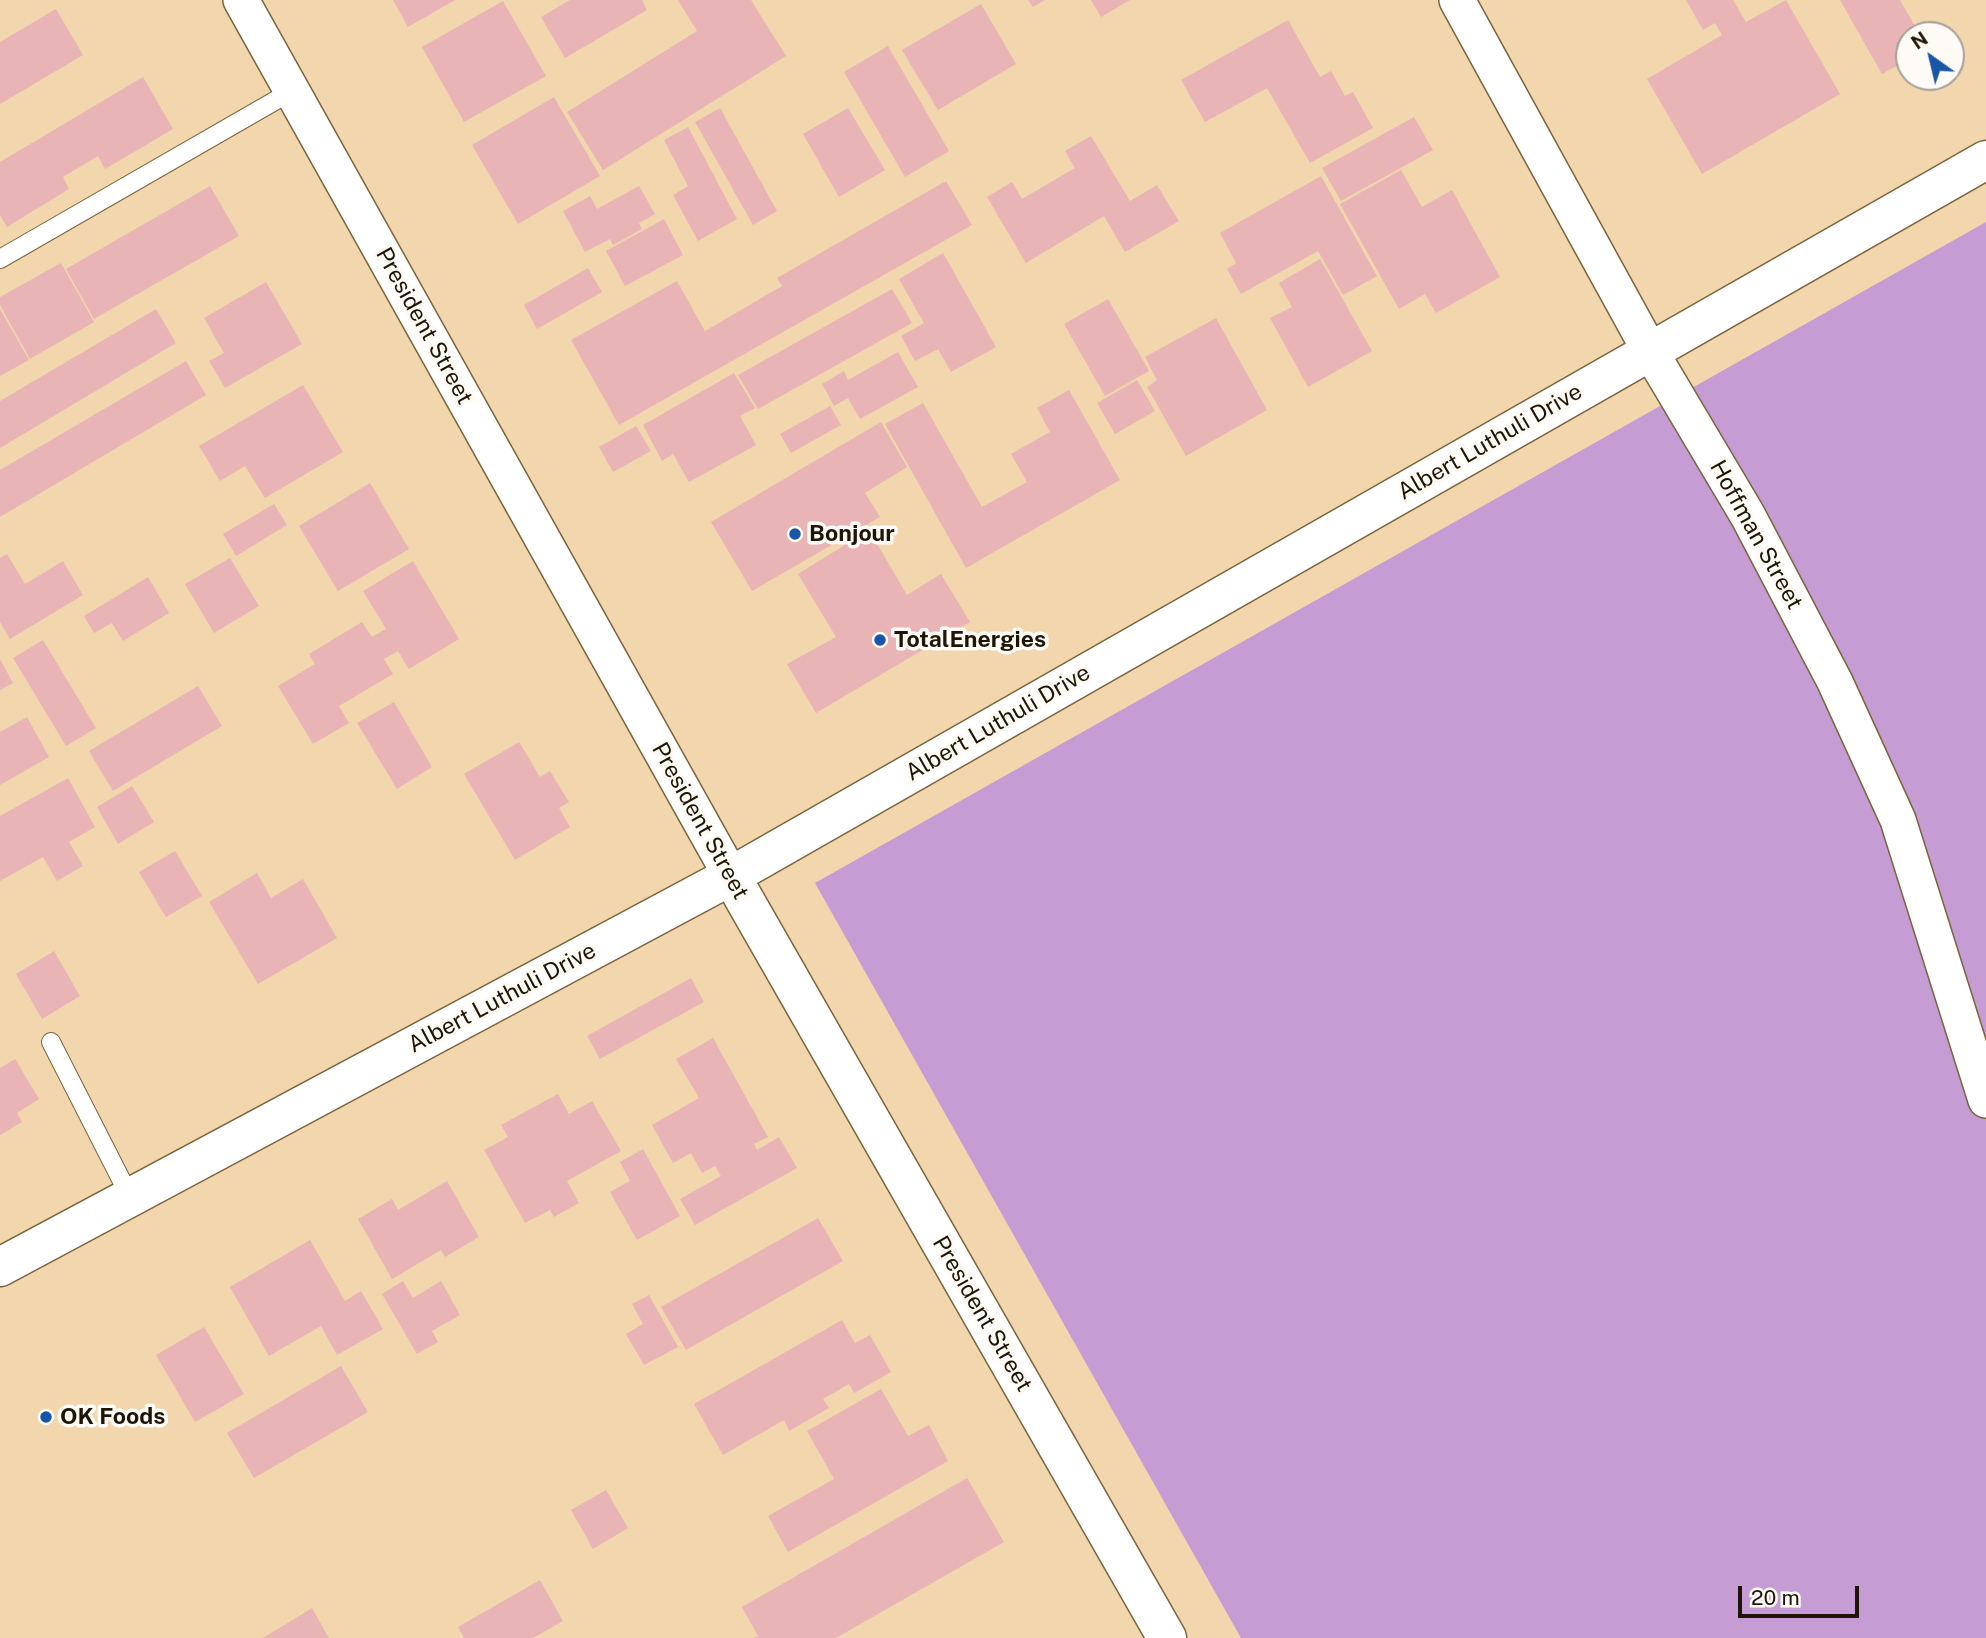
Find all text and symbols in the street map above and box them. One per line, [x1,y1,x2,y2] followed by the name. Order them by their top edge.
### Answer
[1895,21,1965,91] north arrow
[1907,27,1932,54] text: N
[370,243,478,409] street label: President Street
[1393,378,1587,506] street label: Albert Luthuli Drive
[1704,456,1808,614] street label: Hoffman Street
[809,520,895,548] place label: Bonjour
[787,526,803,542] marker: Bonjour
[894,626,1046,654] place label: TotalEnergies
[872,632,888,648] marker: TotalEnergies
[901,659,1095,787] street label: Albert Luthuli Drive
[646,738,754,904] street label: President Street
[403,937,601,1059] street label: Albert Luthuli Drive
[926,1231,1038,1397] street label: President Street
[60,1403,165,1431] place label: OK Foods
[38,1409,54,1425] marker: OK Foods
[1741,1572,1862,1616] scale bar
[1751,1585,1800,1610] text: 20 m

